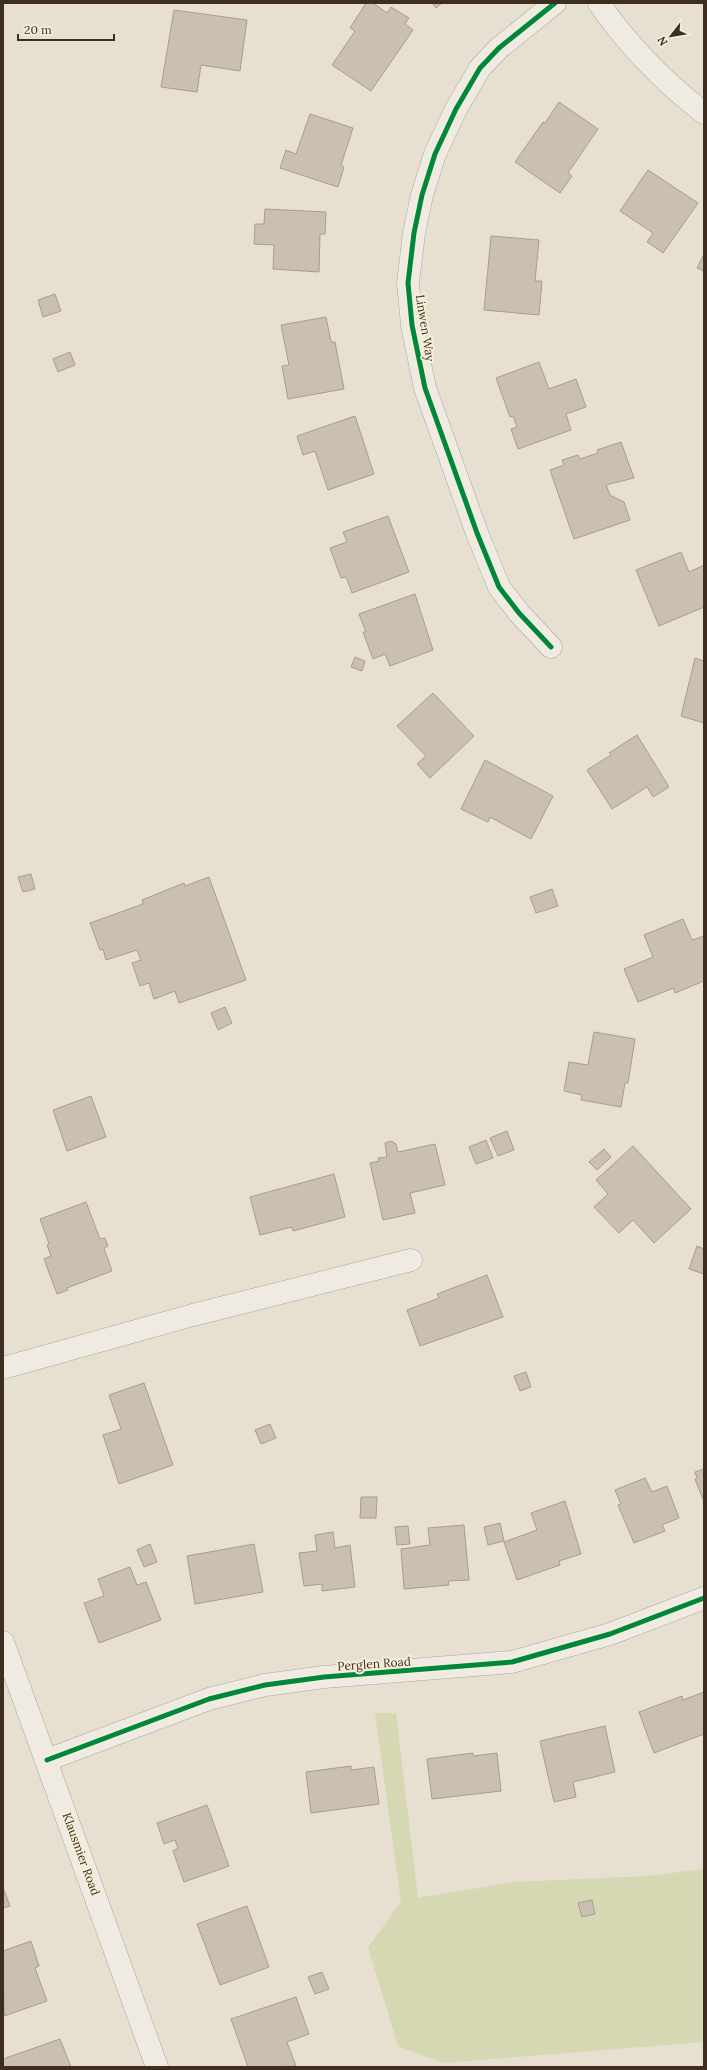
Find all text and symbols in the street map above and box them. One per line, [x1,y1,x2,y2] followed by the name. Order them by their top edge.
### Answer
[18,16,114,42] scale bar
[651,16,691,56] north arrow
[24,22,52,37] text: 20 m
[654,33,671,48] text: N
[413,293,438,363] street label: Linwen Way
[337,1653,411,1674] street label: Perglen Road
[60,1810,103,1897] street label: Klausmier Road

